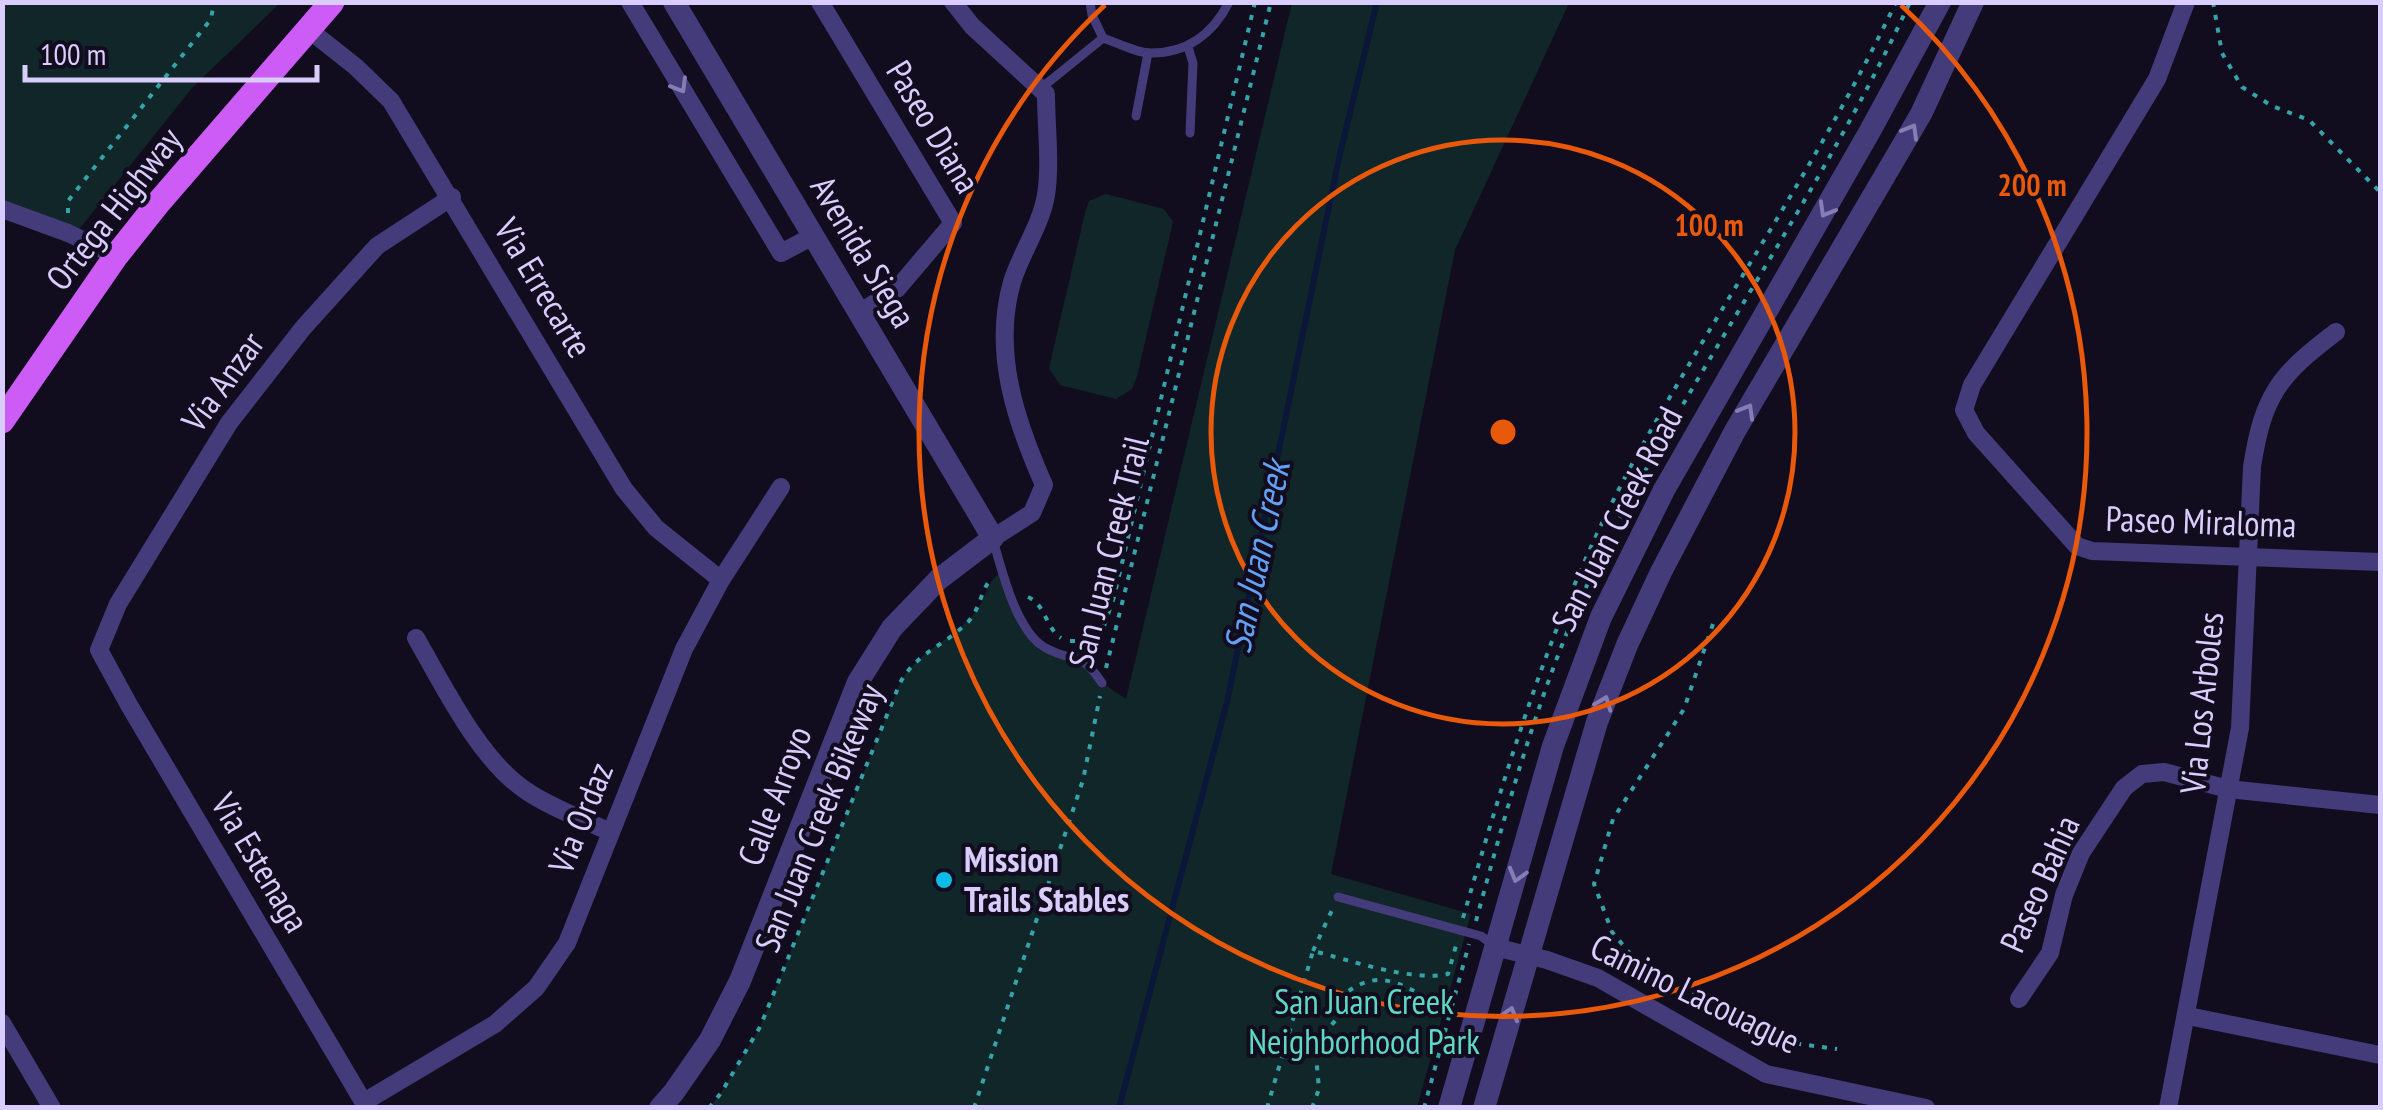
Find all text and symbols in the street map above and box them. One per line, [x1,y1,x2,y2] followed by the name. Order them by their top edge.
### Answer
[25,20,318,82] scale bar
[40,34,106,73] text: 100 m
[876,52,991,201] street label: Paseo Diana
[668,75,687,93] one-way arrow
[35,117,192,299] street label: Ortega Highway
[1899,123,1918,141] one-way arrow
[1997,165,2067,204] text: 200 m
[801,167,927,336] street label: Avenida Siega
[1818,200,1838,218] one-way arrow
[1674,205,1744,244] text: 100 m
[484,209,603,365] street label: Via Errecarte
[170,322,274,441] street label: Via Anzar
[1540,399,1692,639] street label: San Juan Creek Road
[1735,404,1754,422] one-way arrow
[1485,414,1521,450] centre of rings
[1057,431,1159,672] street label: San Juan Creek Trail
[1211,452,1301,657] water label: San Juan Creek
[2105,495,2297,547] street label: Paseo Miraloma
[2168,610,2233,797] street label: Via Los Arboles
[743,676,893,959] street label: San Juan Creek Bikeway
[1592,695,1613,712] one-way arrow
[727,719,822,872] street label: Calle Arroyo
[537,755,623,881] street label: Via Ordaz
[201,784,320,940] street label: Via Estenaga
[1989,808,2090,959] street label: Paseo Bahia
[964,836,1129,922] place label: Mission Trails Stables
[1508,866,1529,883] one-way arrow
[933,869,955,891] marker: Mission Trails Stables
[1583,923,1807,1063] street label: Camino Lacouague
[1248,978,1480,1064] park label: San Juan Creek Neighborhood Park
[1498,1006,1519,1023] one-way arrow

